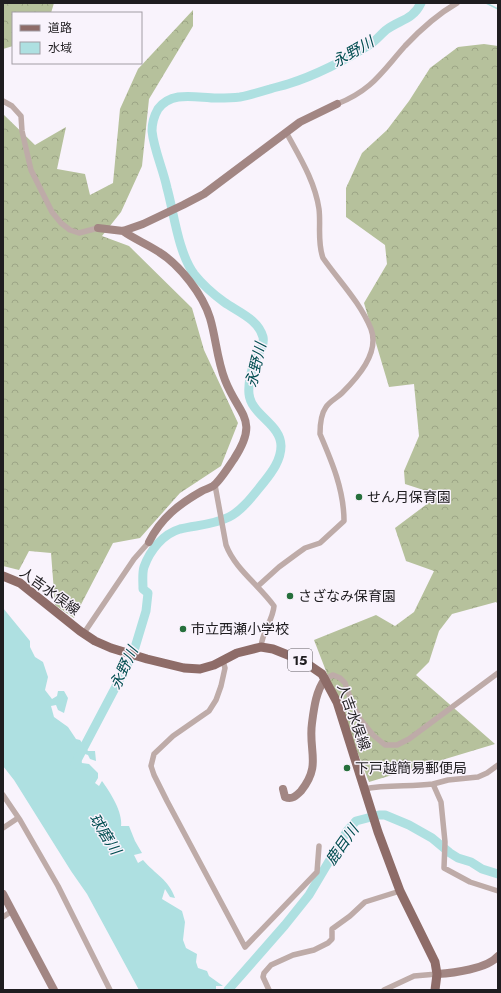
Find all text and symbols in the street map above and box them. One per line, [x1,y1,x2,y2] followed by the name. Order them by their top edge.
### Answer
[12,12,142,64] legend
[48,19,72,37] text: 道路
[328,30,380,73] water label: 永野川
[48,39,72,57] text: 水域
[240,339,272,389] water label: 永野川
[367,487,451,507] place label: せん月保育園
[354,492,364,502] marker: せん月保育園
[16,562,84,620] street label: 人吉水俣線
[298,586,396,606] place label: さざなみ保育園
[285,591,295,601] marker: さざなみ保育園
[191,619,289,639] place label: 市立西瀬小学校
[178,624,188,634] marker: 市立西瀬小学校
[105,641,144,693] water label: 永野川
[288,649,312,671] road number: 15
[333,681,375,753] street label: 人吉水俣線
[355,758,467,778] place label: 下戸越簡易郵便局
[342,763,352,773] marker: 下戸越簡易郵便局
[84,809,127,861] water label: 球磨川
[320,819,365,870] water label: 鹿目川

